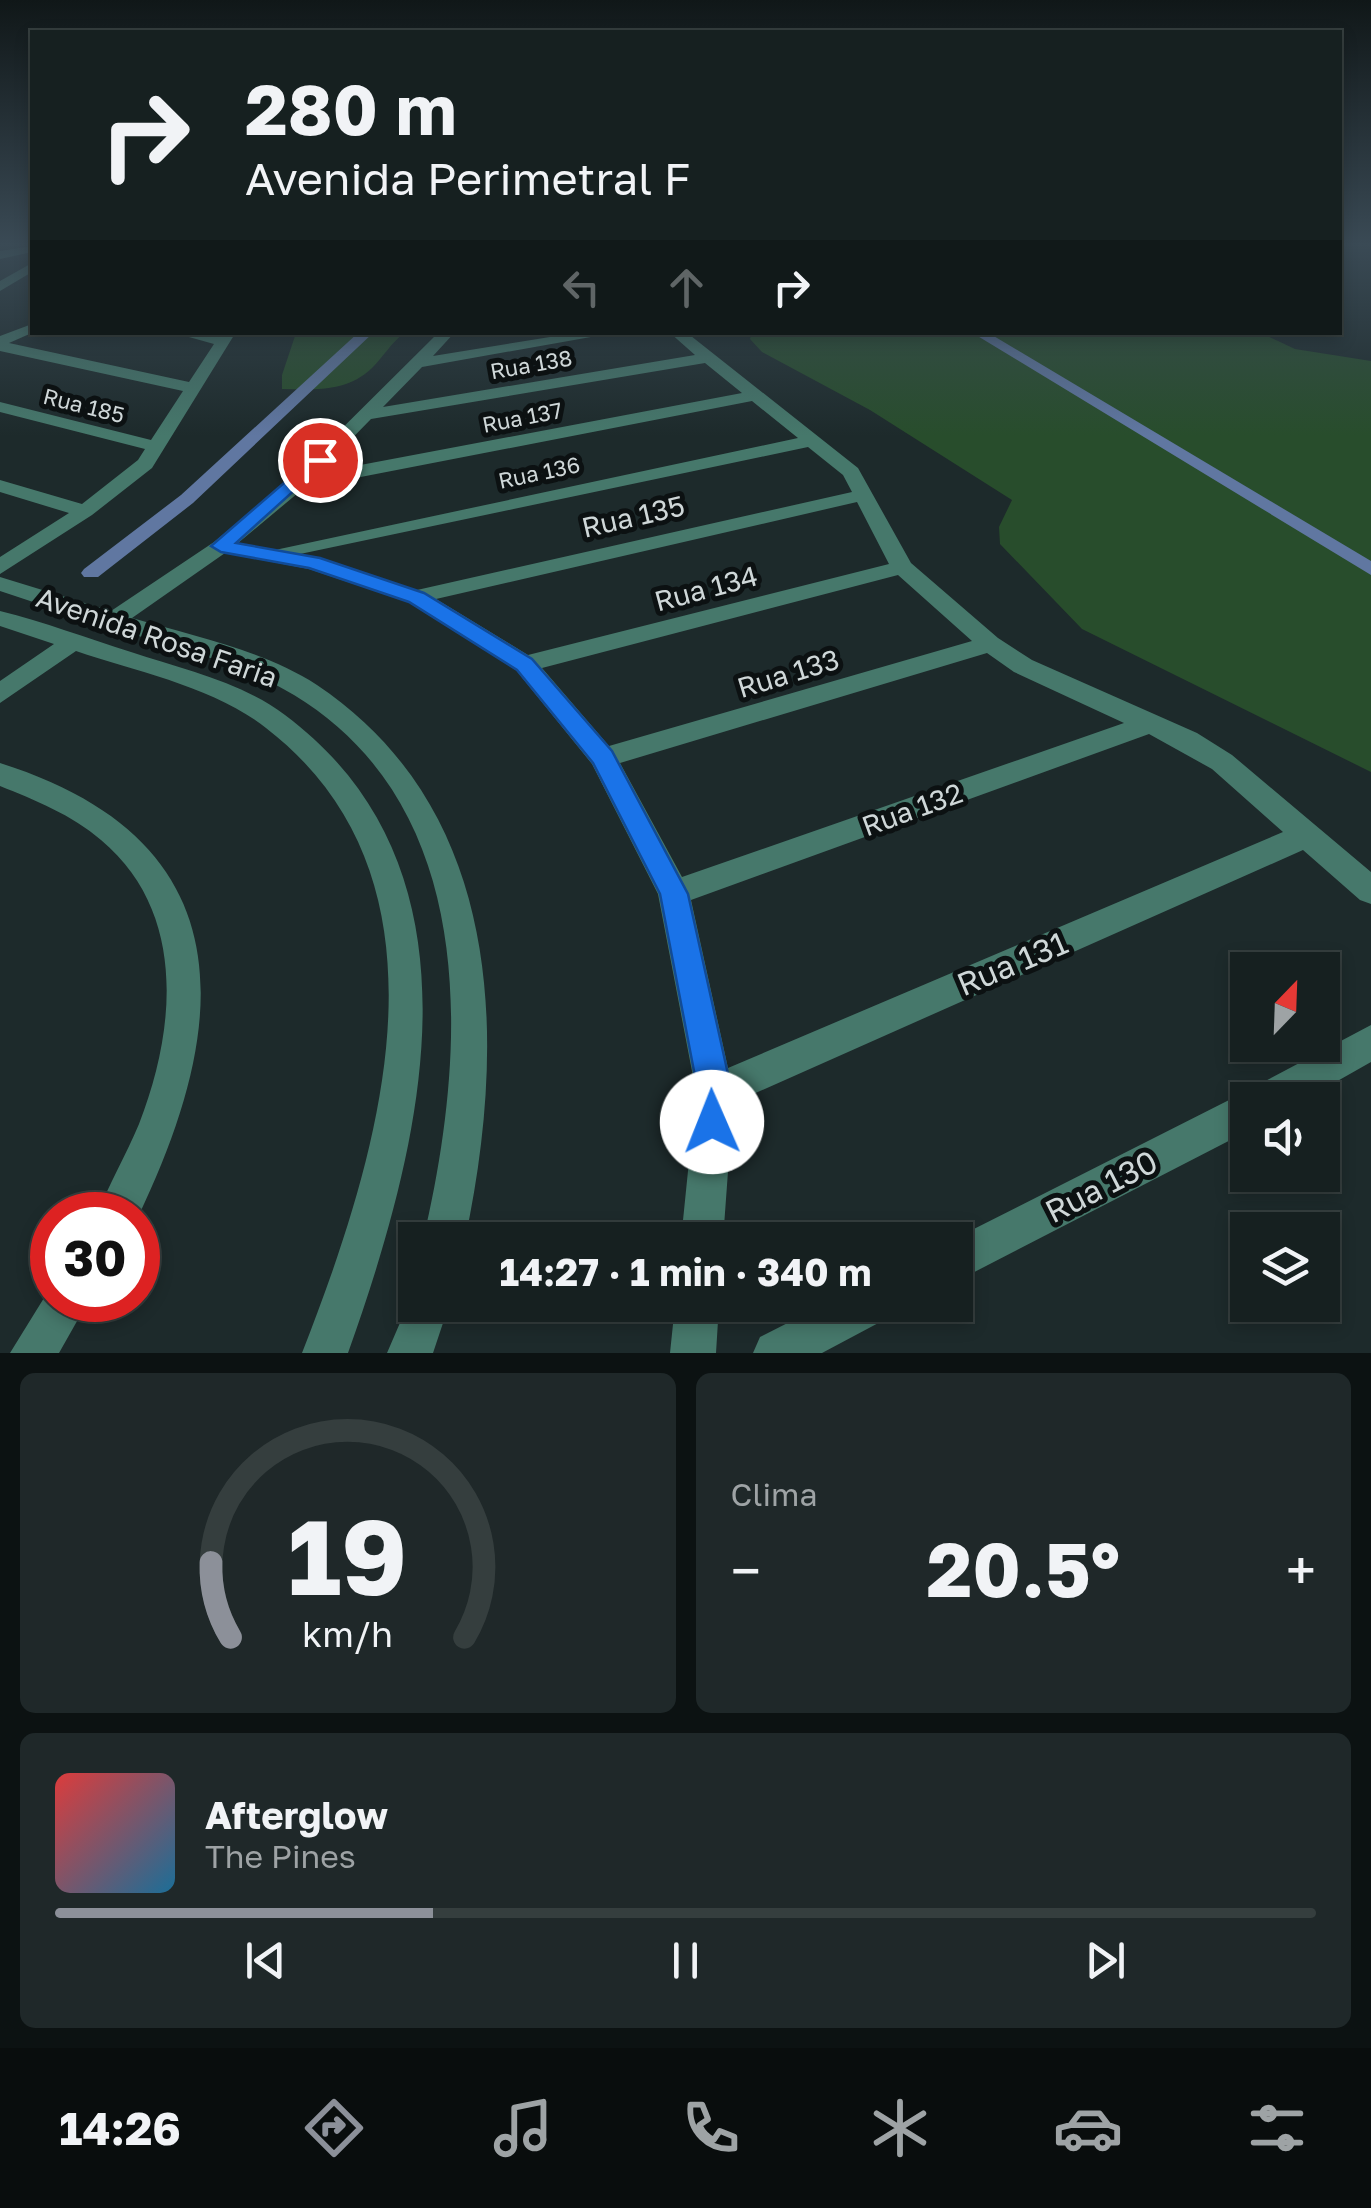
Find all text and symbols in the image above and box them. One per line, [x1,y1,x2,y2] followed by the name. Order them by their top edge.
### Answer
[245,66,457,150] text: 280 m
[80,70,210,200] icon: right
[245,151,691,205] text: Avenida Perimetral F
[554,260,609,315] icon: left
[659,260,714,315] icon: ahead
[764,260,819,315] icon: right
[488,344,574,384] street label: Rua 138
[41,382,127,428] street label: Rua 185
[480,396,564,438] street label: Rua 137
[278,418,363,503] pin
[293,433,348,488] icon: arrive
[496,450,582,494] street label: Rua 136
[578,488,688,544] street label: Rua 135
[651,558,761,618] street label: Rua 134
[32,580,282,694] street label: Avenida Rosa Faria
[733,642,843,704] street label: Rua 133
[857,776,967,842] street label: Rua 132
[951,923,1073,1003] street label: Rua 131
[1230,952,1340,1062] north arrow
[1230,952,1340,1322] map controls
[660,1070,764,1174] position arrow
[1230,1082,1340,1192] button: sound
[1039,1142,1163,1230] street label: Rua 130
[30,1192,160,1322] speed limit sign: 30
[1230,1212,1340,1322] button: layers
[500,1249,871,1294] text: 14:27 · 1 min · 340 m
[731,1475,817,1513] text: Clima
[288,1493,408,1618] text: 19
[926,1523,1120,1614] text: 20.5°
[731,1537,761,1603] text: −
[1286,1537,1316,1603] text: +
[302,1612,393,1655] text: km/h
[205,1792,388,1837] text: Afterglow
[205,1837,356,1875] text: The Pines
[238,1933,293,1988] icon: previous
[658,1933,713,1988] icon: pause
[1078,1933,1133,1988] icon: next
[299,2093,369,2163] icon: directions
[488,2093,558,2163] icon: music
[676,2093,746,2163] icon: phone
[865,2093,935,2163] icon: climate
[1053,2093,1123,2163] icon: car
[1242,2093,1312,2163] icon: filters
[59,2101,181,2155] text: 14:26

